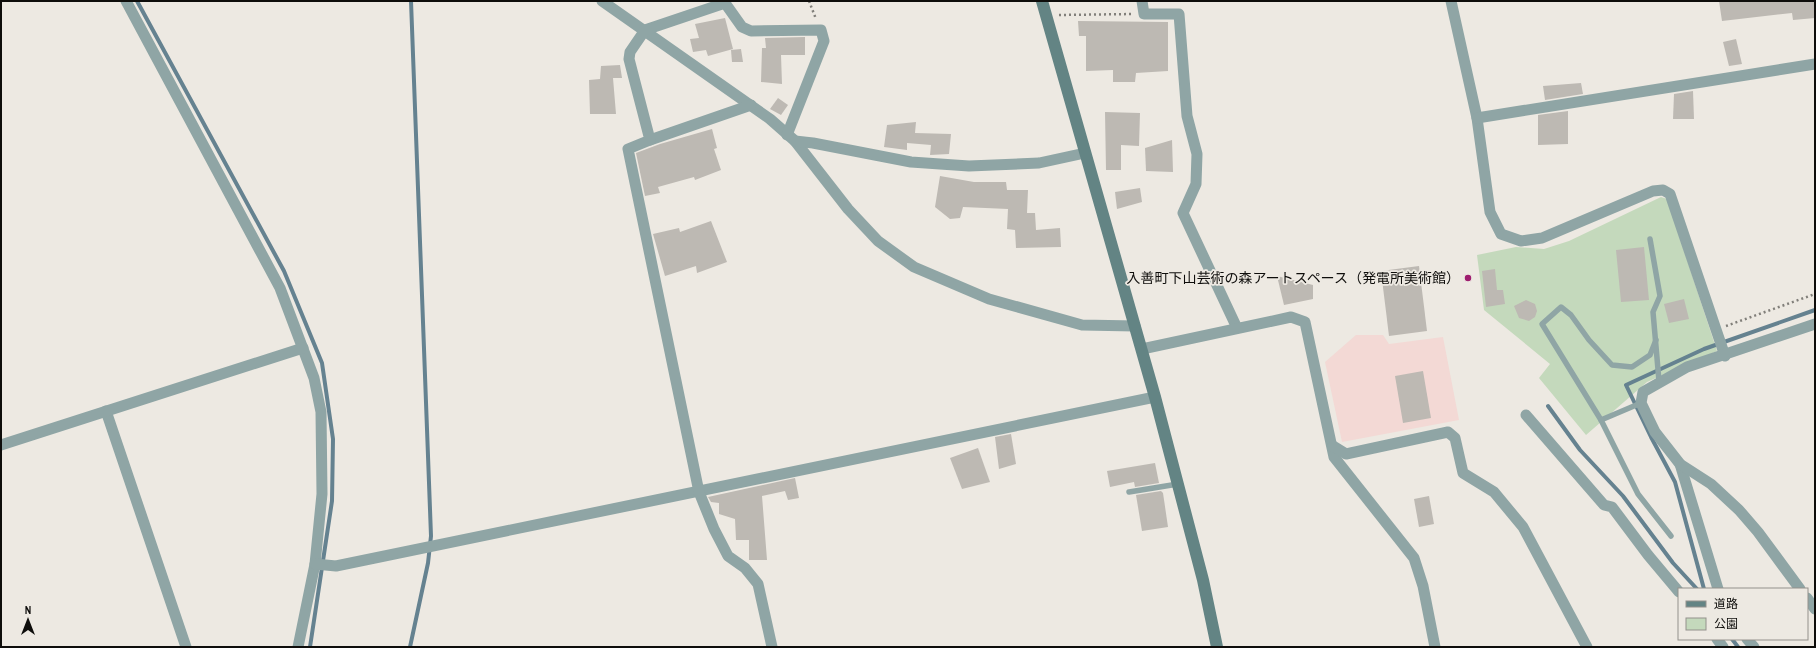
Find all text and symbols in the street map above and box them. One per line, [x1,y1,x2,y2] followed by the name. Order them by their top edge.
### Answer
[1127,269,1460,287] place label: 入善町下山芸術の森アートスペース（発電所美術館）
[1463,273,1473,283] marker: 入善町下山芸術の森アートスペース（発電所美術館）
[1678,588,1808,640] legend
[1714,596,1738,612] text: 道路
[8,600,48,640] north arrow
[25,603,31,617] text: N
[1714,616,1738,632] text: 公園

